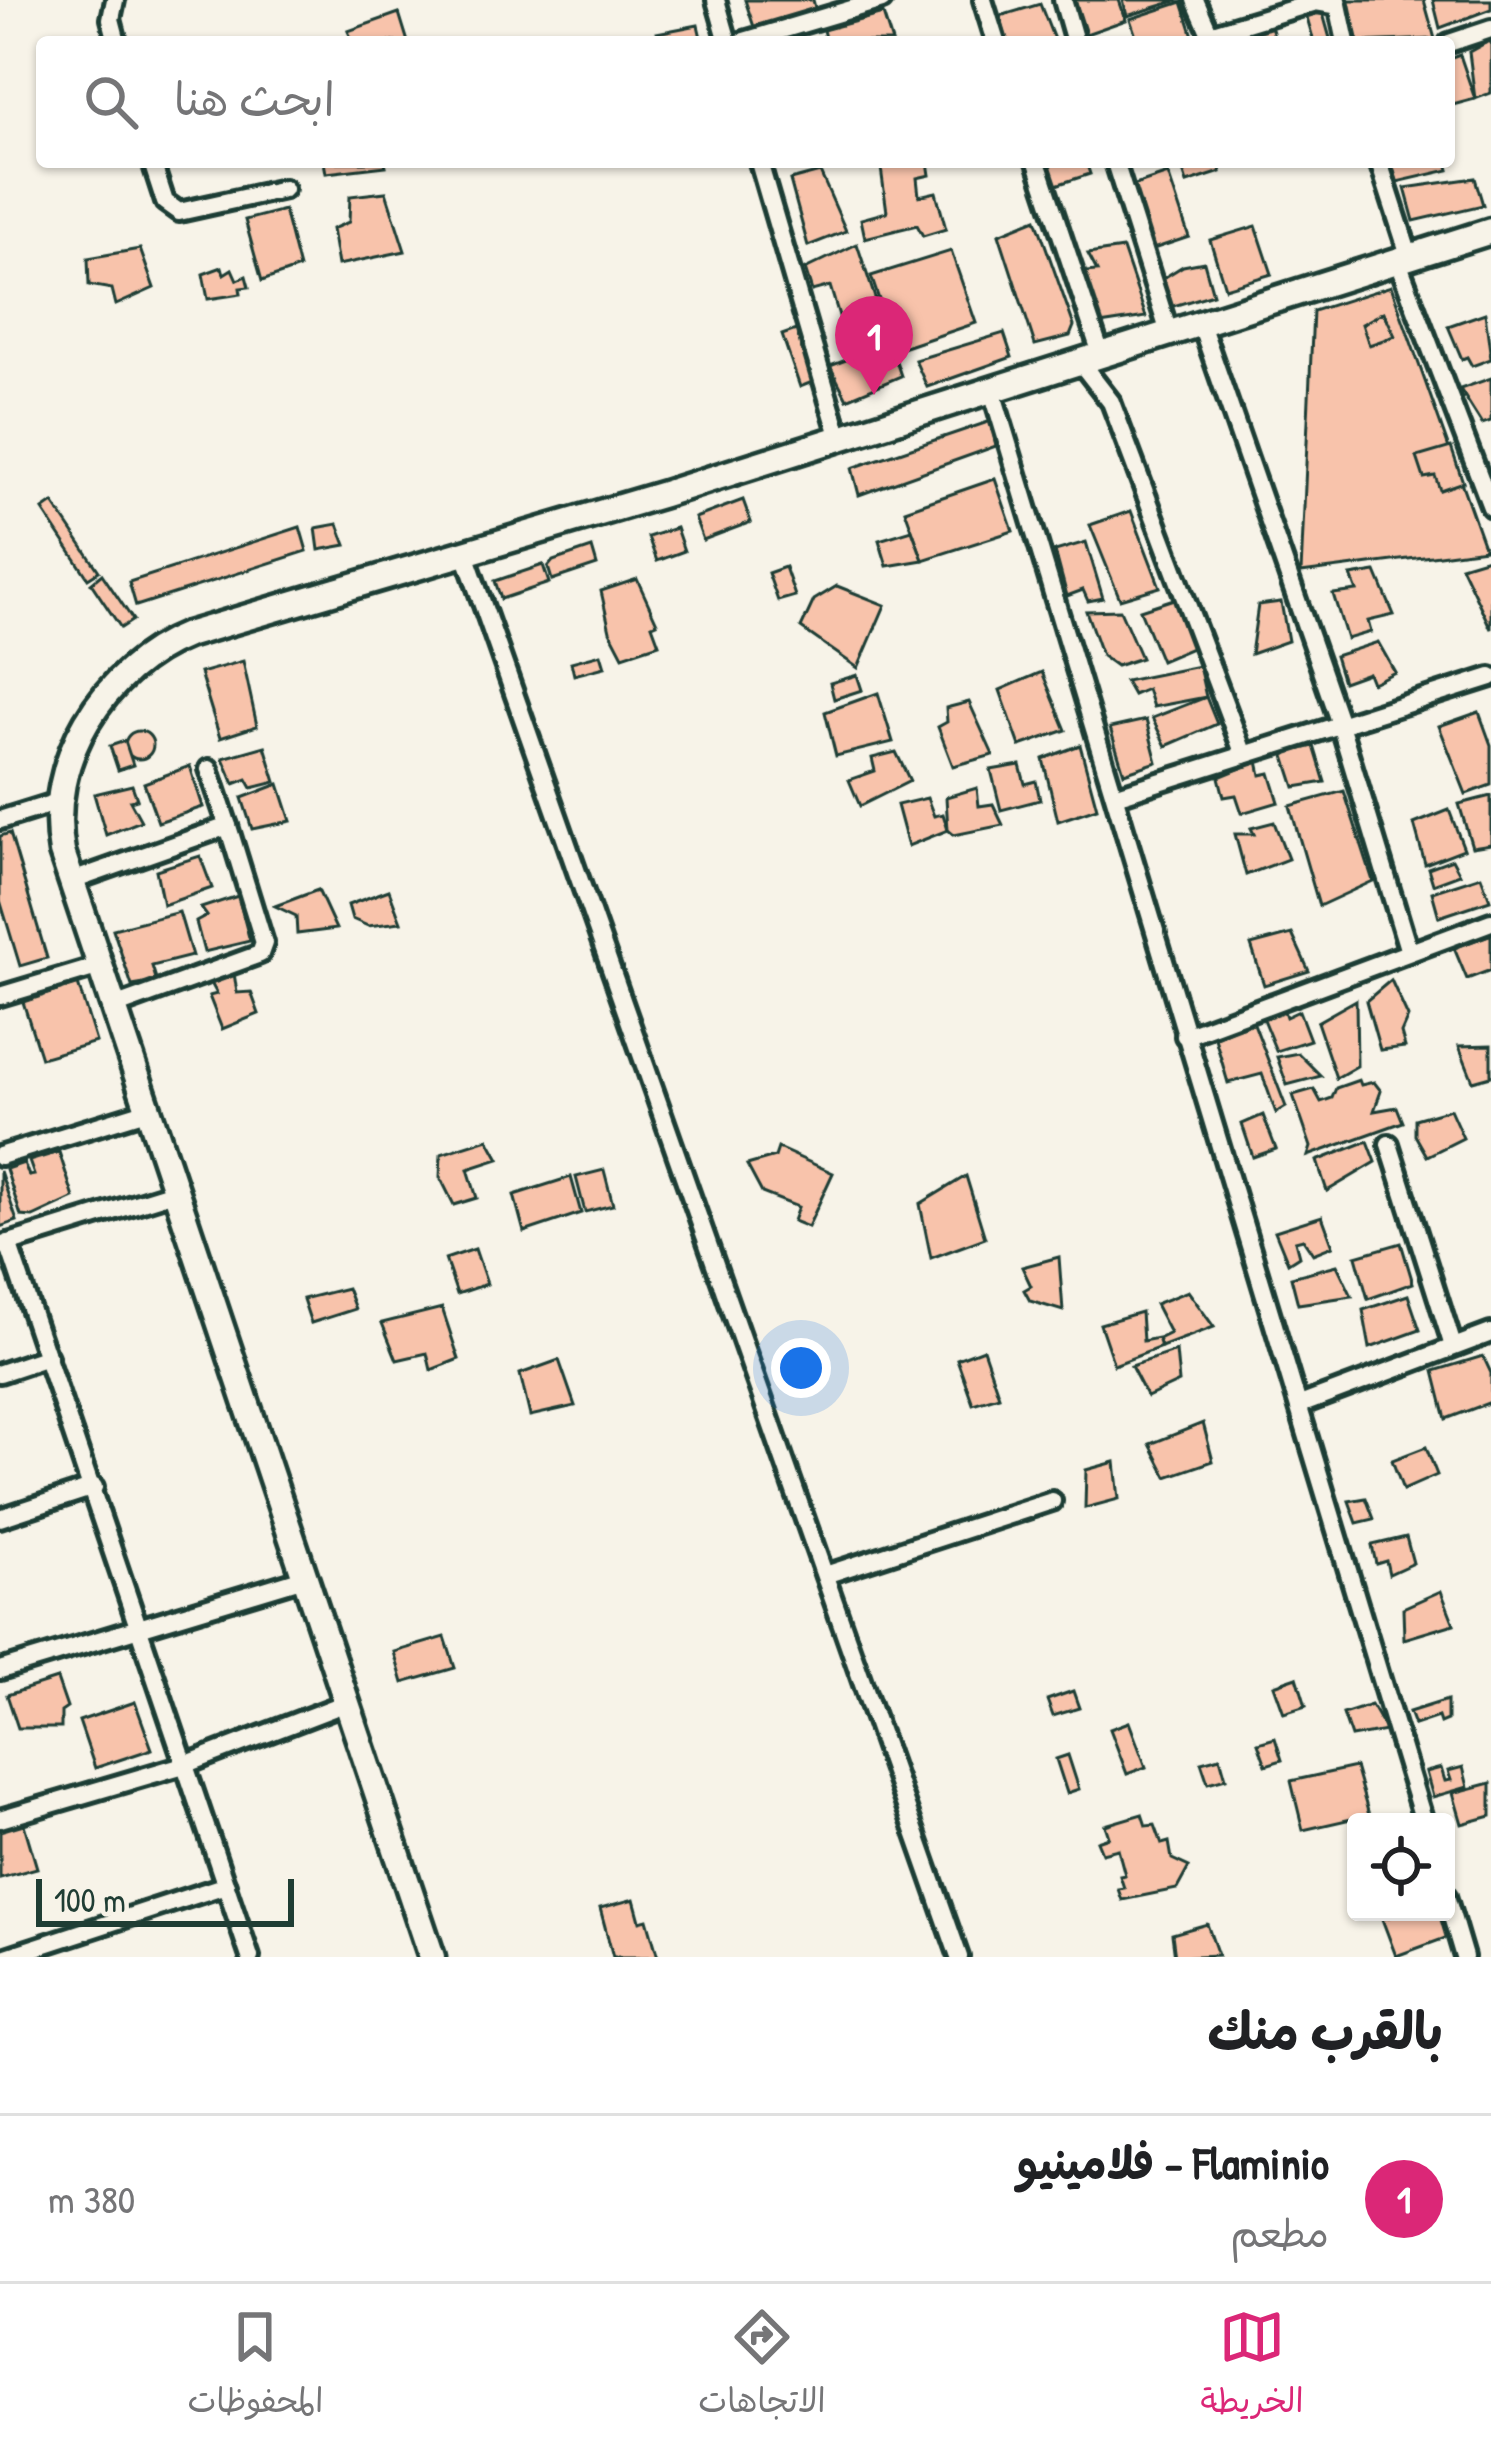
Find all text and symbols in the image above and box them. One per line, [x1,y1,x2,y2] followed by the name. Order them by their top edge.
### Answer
[36,36,1455,168] search box
[174,68,335,129] text: ابحث هنا
[78,69,144,135] icon: search
[835,296,913,395] pin: 1
[771,1338,831,1398] your location
[1347,1813,1455,1921] map controls
[1347,1813,1455,1921] button: locate
[36,1873,294,1926] scale bar
[54,1878,126,1922] text: 100 m
[1208,1996,1443,2065] text: بالقرب منك
[1016,2132,1329,2193] text: Flaminio - فلامينيو
[48,2172,135,2225] text: 380 m
[1397,2172,1411,2225] text: 1
[1230,2206,1329,2259] text: مطعم
[187,2304,323,2430] tab: المحفوظات
[698,2304,826,2430] tab: الاتجاهات
[1201,2304,1304,2430] tab: الخريطة

